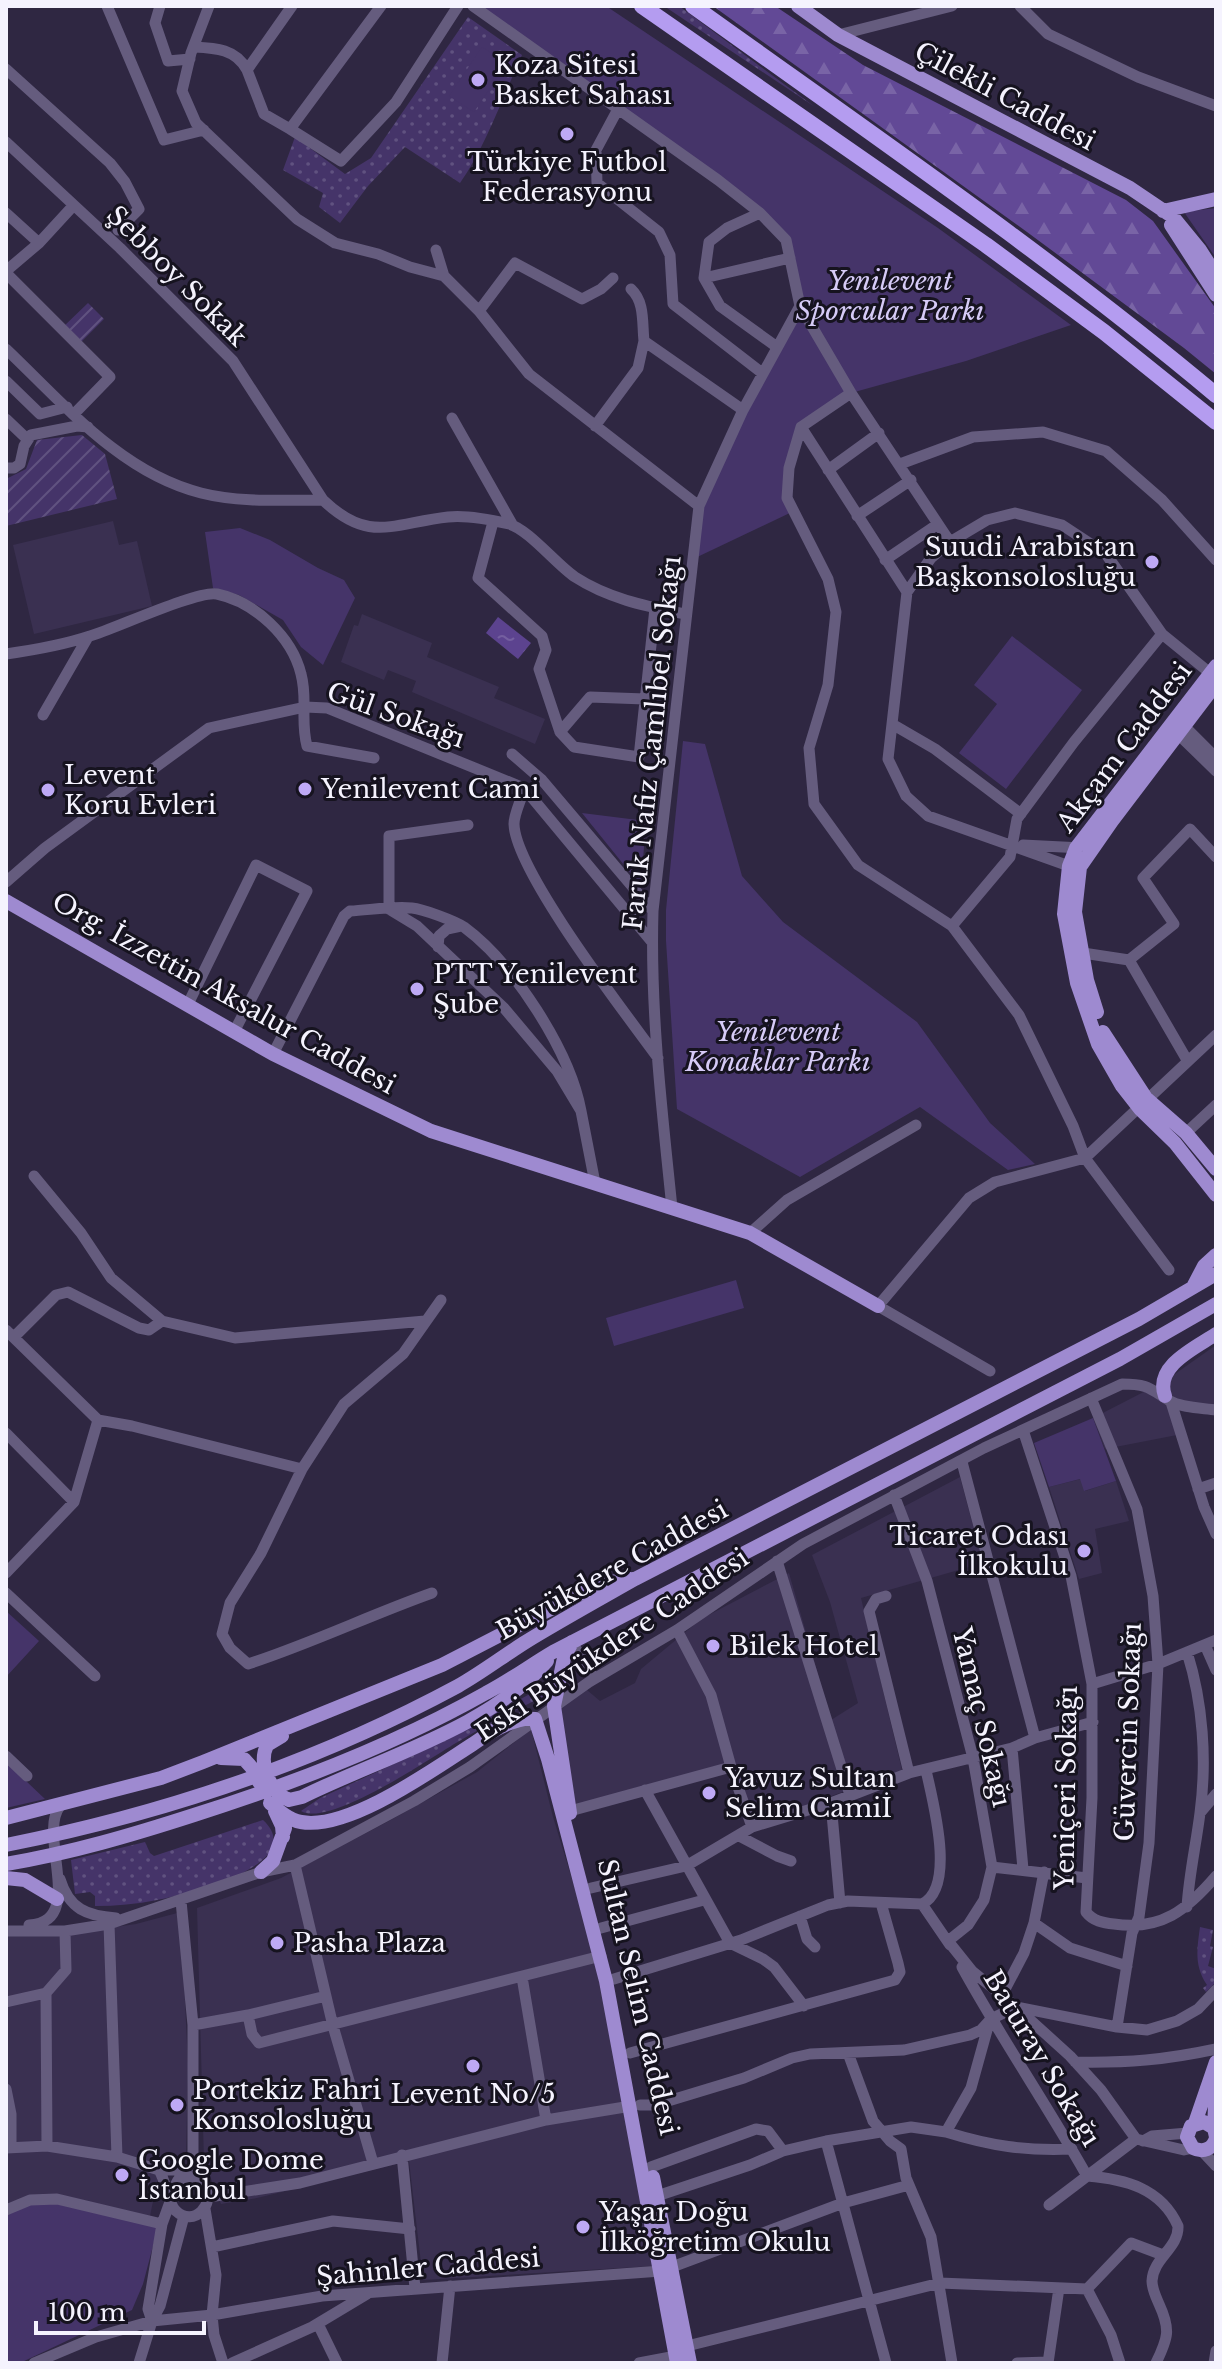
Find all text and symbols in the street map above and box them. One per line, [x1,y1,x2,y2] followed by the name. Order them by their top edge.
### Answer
[909,35,1101,157] street label: Çilekli Caddesi
[494,49,672,111] place label: Koza Sitesi Basket Sahası
[469,71,487,89] marker: Koza Sitesi Basket Sahası
[558,125,576,143] marker: Türkiye Futbol Federasyonu
[467,146,667,208] place label: Türkiye Futbol Federasyonu
[100,199,254,353] street label: Şebboy Sokak
[796,265,984,327] park label: Yenilevent Sporcular Parkı
[915,531,1136,593] place label: Suudi Arabistan Başkonsolosluğu
[1143,553,1161,571] marker: Suudi Arabistan Başkonsolosluğu
[616,554,688,932] street label: Faruk Nafiz Çamlıbel Sokağı
[1049,656,1198,839] street label: Akçam Caddesi
[323,675,470,755] street label: Gül Sokağı
[64,759,216,821] place label: Levent Koru Evleri
[320,773,540,805] place label: Yenilevent Cami
[296,780,314,798] marker: Yenilevent Cami
[39,781,57,799] marker: Levent Koru Evleri
[47,885,401,1101] street label: Org. İzzettin Aksalur Caddesi
[433,958,638,1020] place label: PTT Yenilevent Şube
[408,980,426,998] marker: PTT Yenilevent Şube
[684,1016,871,1078] park label: Yenilevent Konaklar Parkı
[491,1493,733,1647] street label: Büyükdere Caddesi
[889,1520,1068,1582] place label: Ticaret Odası İlkokulu
[469,1542,755,1748] street label: Eski Büyükdere Caddesi
[1075,1542,1093,1560] marker: Ticaret Odası İlkokulu
[1108,1622,1148,1842] street label: Güvercin Sokağı
[946,1623,1018,1810] street label: Yamaç Sokağı
[729,1630,878,1662] place label: Bilek Hotel
[704,1637,722,1655] marker: Bilek Hotel
[1048,1685,1084,1891] street label: Yeniçeri Sokağı
[724,1762,896,1824] place label: Yavuz Sultan Selim Camiİ
[700,1784,718,1802] marker: Yavuz Sultan Selim Camiİ
[591,1856,685,2138] street label: Sultan Selim Caddesi
[293,1927,446,1959] place label: Pasha Plaza
[268,1934,286,1952] marker: Pasha Plaza
[977,1964,1107,2152] street label: Baturay Sokağı
[464,2057,482,2075] marker: Levent No/5
[193,2074,381,2136] place label: Portekiz Fahri Konsolosluğu
[391,2078,555,2110] place label: Levent No/5
[168,2096,186,2114] marker: Portekiz Fahri Konsolosluğu
[138,2144,324,2206] place label: Google Dome İstanbul
[113,2166,131,2184] marker: Google Dome İstanbul
[598,2196,831,2258] place label: Yaşar Doğu İlköğretim Okulu
[574,2218,592,2236] marker: Yaşar Doğu İlköğretim Okulu
[315,2241,541,2293] street label: Şahinler Caddesi
[36,2285,204,2335] scale bar
[48,2298,126,2327] text: 100 m

